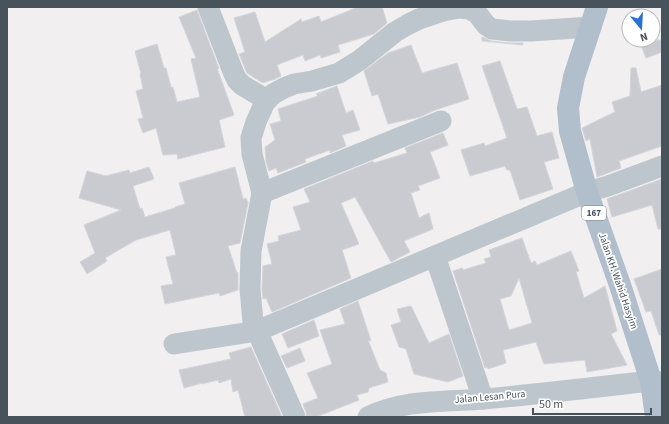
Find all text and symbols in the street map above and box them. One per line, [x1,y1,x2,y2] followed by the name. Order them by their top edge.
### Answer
[621,8,661,48] north arrow
[638,29,650,45] text: N
[582,206,606,220] road number: 167
[595,231,641,331] street label: Jalan KH. Wahid Hasyim
[454,387,526,407] street label: Jalan Lesan Pura
[533,390,651,416] scale bar
[539,396,563,413] text: 50 m

